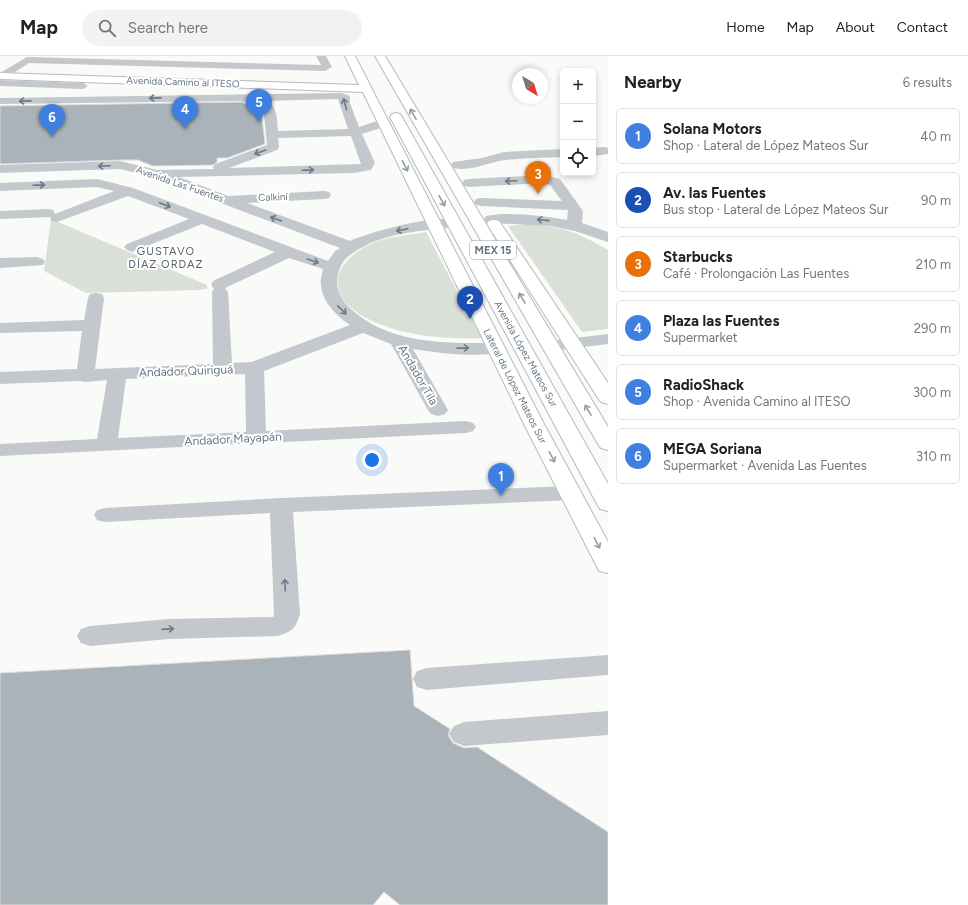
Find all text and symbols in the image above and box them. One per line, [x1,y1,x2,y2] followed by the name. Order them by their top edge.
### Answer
[82,10,362,46] search box
[20,16,58,39] text: Map
[96,17,118,39] icon: search
[128,19,208,37] text: Search here
[726,19,765,36] text: Home
[787,19,814,36] text: Map
[836,19,875,36] text: About
[897,19,948,36] text: Contact
[512,68,548,104] north arrow
[560,68,596,176] map controls
[560,68,596,104] button: +
[624,72,682,92] text: Nearby
[126,74,240,90] street label: Avenida Camino al ITESO
[903,75,952,90] text: 6 results
[246,89,272,122] pin: 5
[149,94,162,102] one-way arrow
[172,96,198,129] pin: 4
[19,97,32,105] one-way arrow
[341,98,349,111] one-way arrow
[39,104,65,137] pin: 6
[560,104,596,140] button: −
[409,108,417,120] one-way arrow
[663,120,761,138] text: Solana Motors
[635,129,641,144] text: 1
[920,129,951,144] text: 40 m
[663,138,868,153] text: Shop · Lateral de López Mateos Sur
[560,140,596,176] button: locate
[254,149,266,157] one-way arrow
[402,160,409,172] one-way arrow
[525,161,551,194] pin: 3
[98,162,111,169] one-way arrow
[134,163,226,205] street label: Avenida Las Fuentes
[301,166,314,174] one-way arrow
[505,177,518,184] one-way arrow
[32,182,45,189] one-way arrow
[663,184,766,202] text: Av. las Fuentes
[258,190,289,204] street label: Calkiní
[634,193,642,208] text: 2
[921,193,951,208] text: 90 m
[439,195,447,207] one-way arrow
[159,201,171,209] one-way arrow
[663,202,888,217] text: Bus stop · Lateral de López Mateos Sur
[271,214,283,222] one-way arrow
[537,217,550,224] one-way arrow
[396,226,409,234] one-way arrow
[470,241,516,259] road number: MEX 15
[128,245,204,271] district label: GUSTAVO DÍAZ ORDAZ
[663,248,732,266] text: Starbucks
[307,257,319,265] one-way arrow
[634,257,642,272] text: 3
[916,257,951,272] text: 210 m
[663,266,849,281] text: Café · Prolongación Las Fuentes
[457,286,483,319] pin: 2
[517,292,525,304] one-way arrow
[491,299,561,410] street label: Avenida López Mateos Sur
[337,305,347,315] one-way arrow
[663,312,779,330] text: Plaza las Fuentes
[634,321,642,336] text: 4
[914,321,951,336] text: 290 m
[480,326,550,446] street label: Lateral de López Mateos Sur
[663,330,738,345] text: Supermarket
[395,342,441,408] street label: Andador Tila
[456,344,469,352] one-way arrow
[139,362,233,380] street label: Andador Quiriguá
[663,376,744,394] text: RadioShack
[634,385,642,400] text: 5
[913,385,951,400] text: 300 m
[663,394,851,409] text: Shop · Avenida Camino al ITESO
[584,404,592,416] one-way arrow
[184,429,282,449] street label: Andador Mayapán
[663,440,762,458] text: MEGA Soriana
[634,449,642,464] text: 6
[916,449,951,464] text: 310 m
[362,450,382,470] your location
[548,451,556,463] one-way arrow
[663,458,867,473] text: Supermarket · Avenida Las Fuentes
[488,463,514,496] pin: 1
[593,537,601,549] one-way arrow
[281,579,289,592] one-way arrow
[161,626,174,633] one-way arrow

